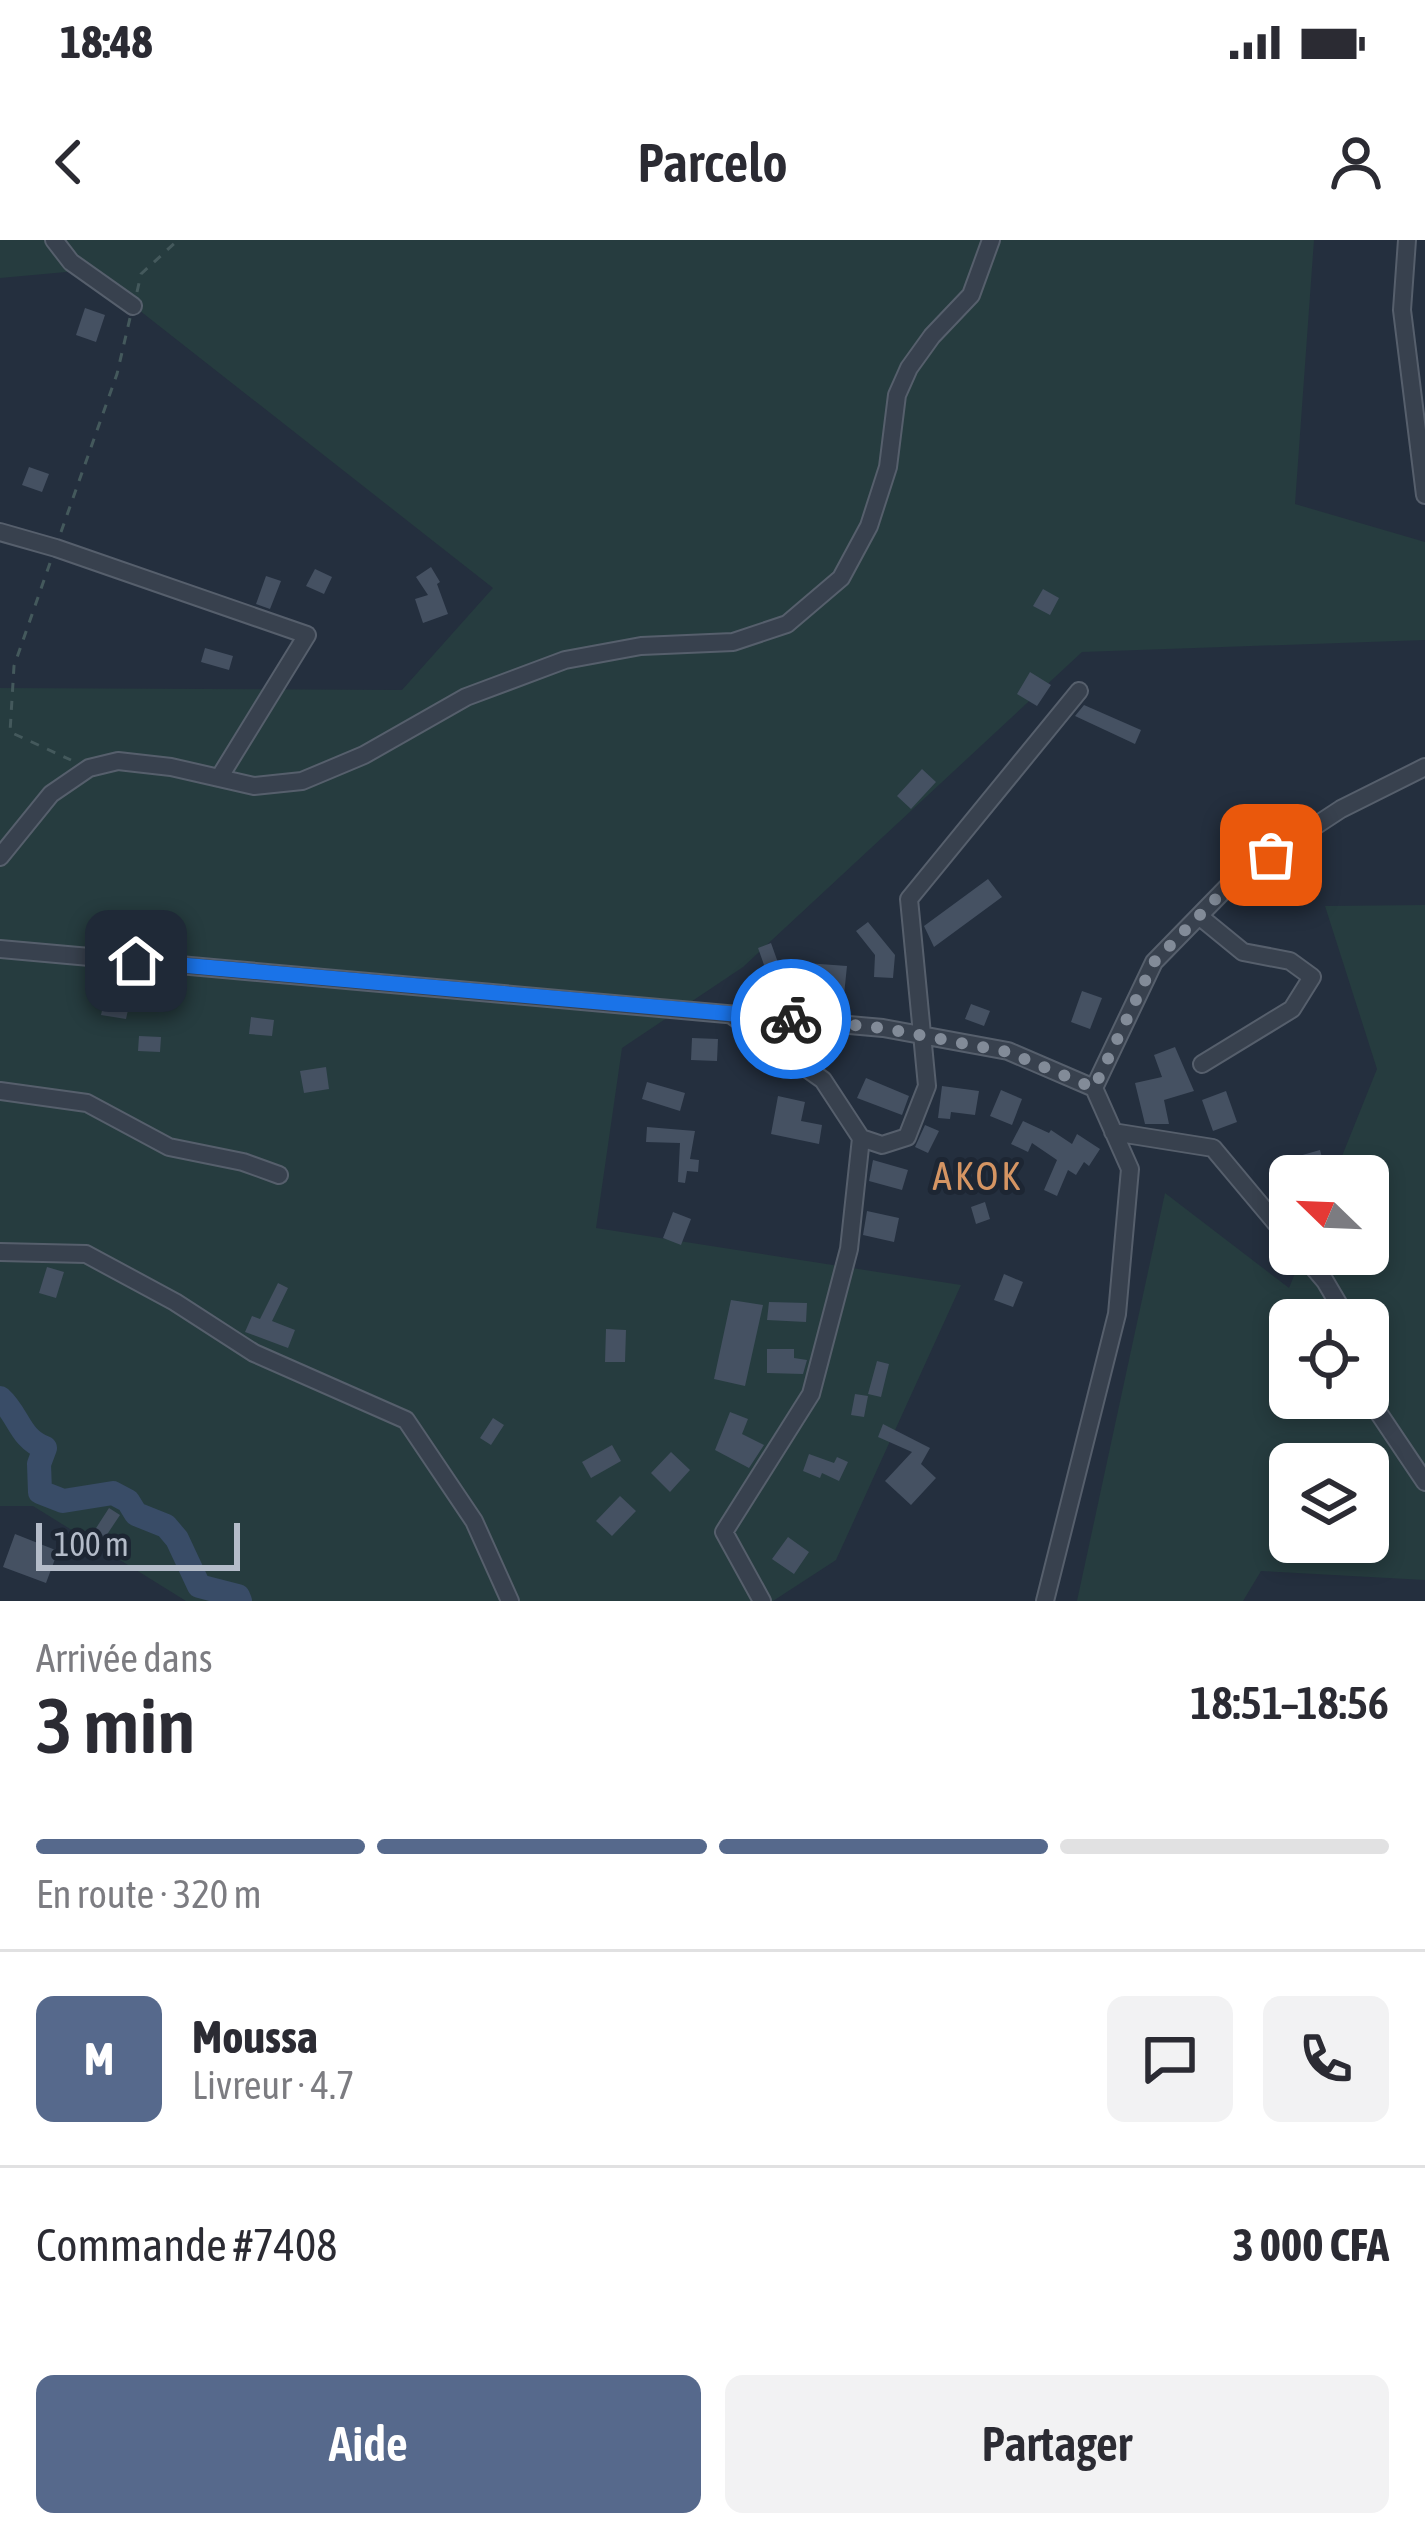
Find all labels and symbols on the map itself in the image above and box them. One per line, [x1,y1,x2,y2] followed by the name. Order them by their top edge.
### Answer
[1220,804,1322,906] pin
[85,910,187,1012] pin
[731,959,851,1079] courier
[933,1154,1023,1198] district label: AKOK
[1269,1155,1389,1275] north arrow
[36,1517,240,1570] scale bar

